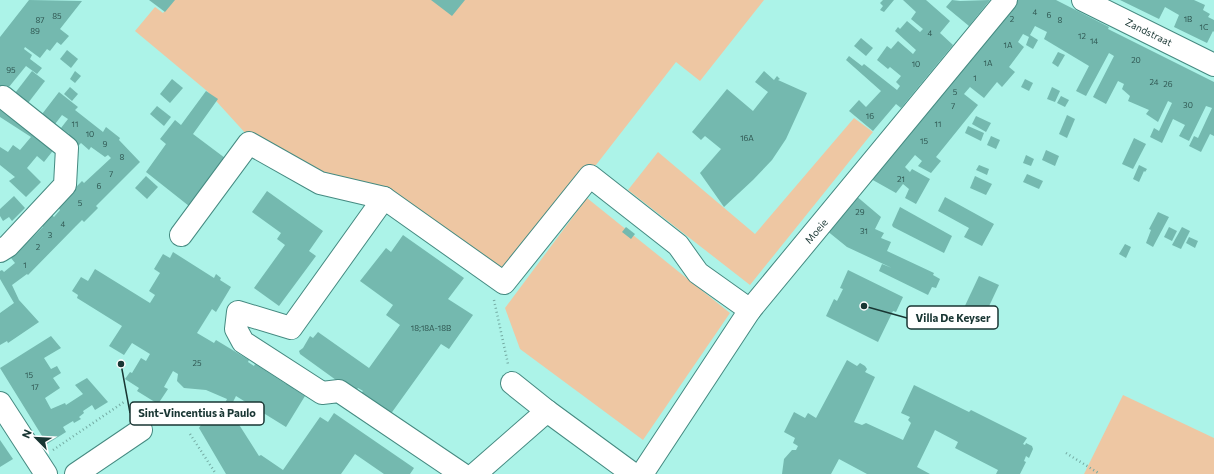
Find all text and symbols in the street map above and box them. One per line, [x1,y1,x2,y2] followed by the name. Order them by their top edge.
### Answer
[1033,7,1038,17] house number: 4
[1047,10,1052,20] house number: 6
[52,11,62,21] house number: 85
[1010,14,1015,24] house number: 2
[1184,14,1192,24] house number: 1B
[35,15,45,25] house number: 87
[1058,15,1063,25] house number: 8
[1124,16,1174,48] street label: Zandstraat
[1200,22,1209,32] house number: 1C
[30,26,40,36] house number: 89
[928,28,933,38] house number: 4
[1078,31,1086,41] house number: 12
[1090,36,1098,46] house number: 14
[1004,40,1013,50] house number: 1A
[1131,55,1141,65] house number: 20
[984,58,993,68] house number: 1A
[912,59,920,69] house number: 10
[6,65,16,75] house number: 95
[973,73,977,83] house number: 1
[1149,77,1159,87] house number: 24
[1163,79,1173,89] house number: 26
[953,87,958,97] house number: 5
[1183,100,1193,110] house number: 30
[951,101,955,111] house number: 7
[866,111,874,121] house number: 16
[72,119,78,129] house number: 11
[935,119,941,129] house number: 11
[86,129,94,139] house number: 10
[740,133,754,143] house number: 16A
[920,136,928,146] house number: 15
[103,139,108,149] house number: 9
[120,152,125,162] house number: 8
[109,169,113,179] house number: 7
[897,174,905,184] house number: 21
[97,181,102,191] house number: 6
[78,198,83,208] house number: 5
[855,207,865,217] house number: 29
[802,216,830,246] street label: Moeie
[61,219,66,229] house number: 4
[860,226,868,236] house number: 31
[48,230,53,240] house number: 3
[36,242,41,252] house number: 2
[23,260,27,270] house number: 1
[907,306,998,329] callout: Villa De Keyser
[916,311,991,324] text: Villa De Keyser
[411,323,451,333] house number: 18;18A-18B
[192,358,202,368] house number: 25
[25,370,33,380] house number: 15
[31,382,39,392] house number: 17
[130,402,264,425] callout: Sint-Vincentius à Paulo
[138,406,256,419] text: Sint-Vincentius à Paulo
[16,418,56,458] north arrow
[19,427,34,440] text: N

